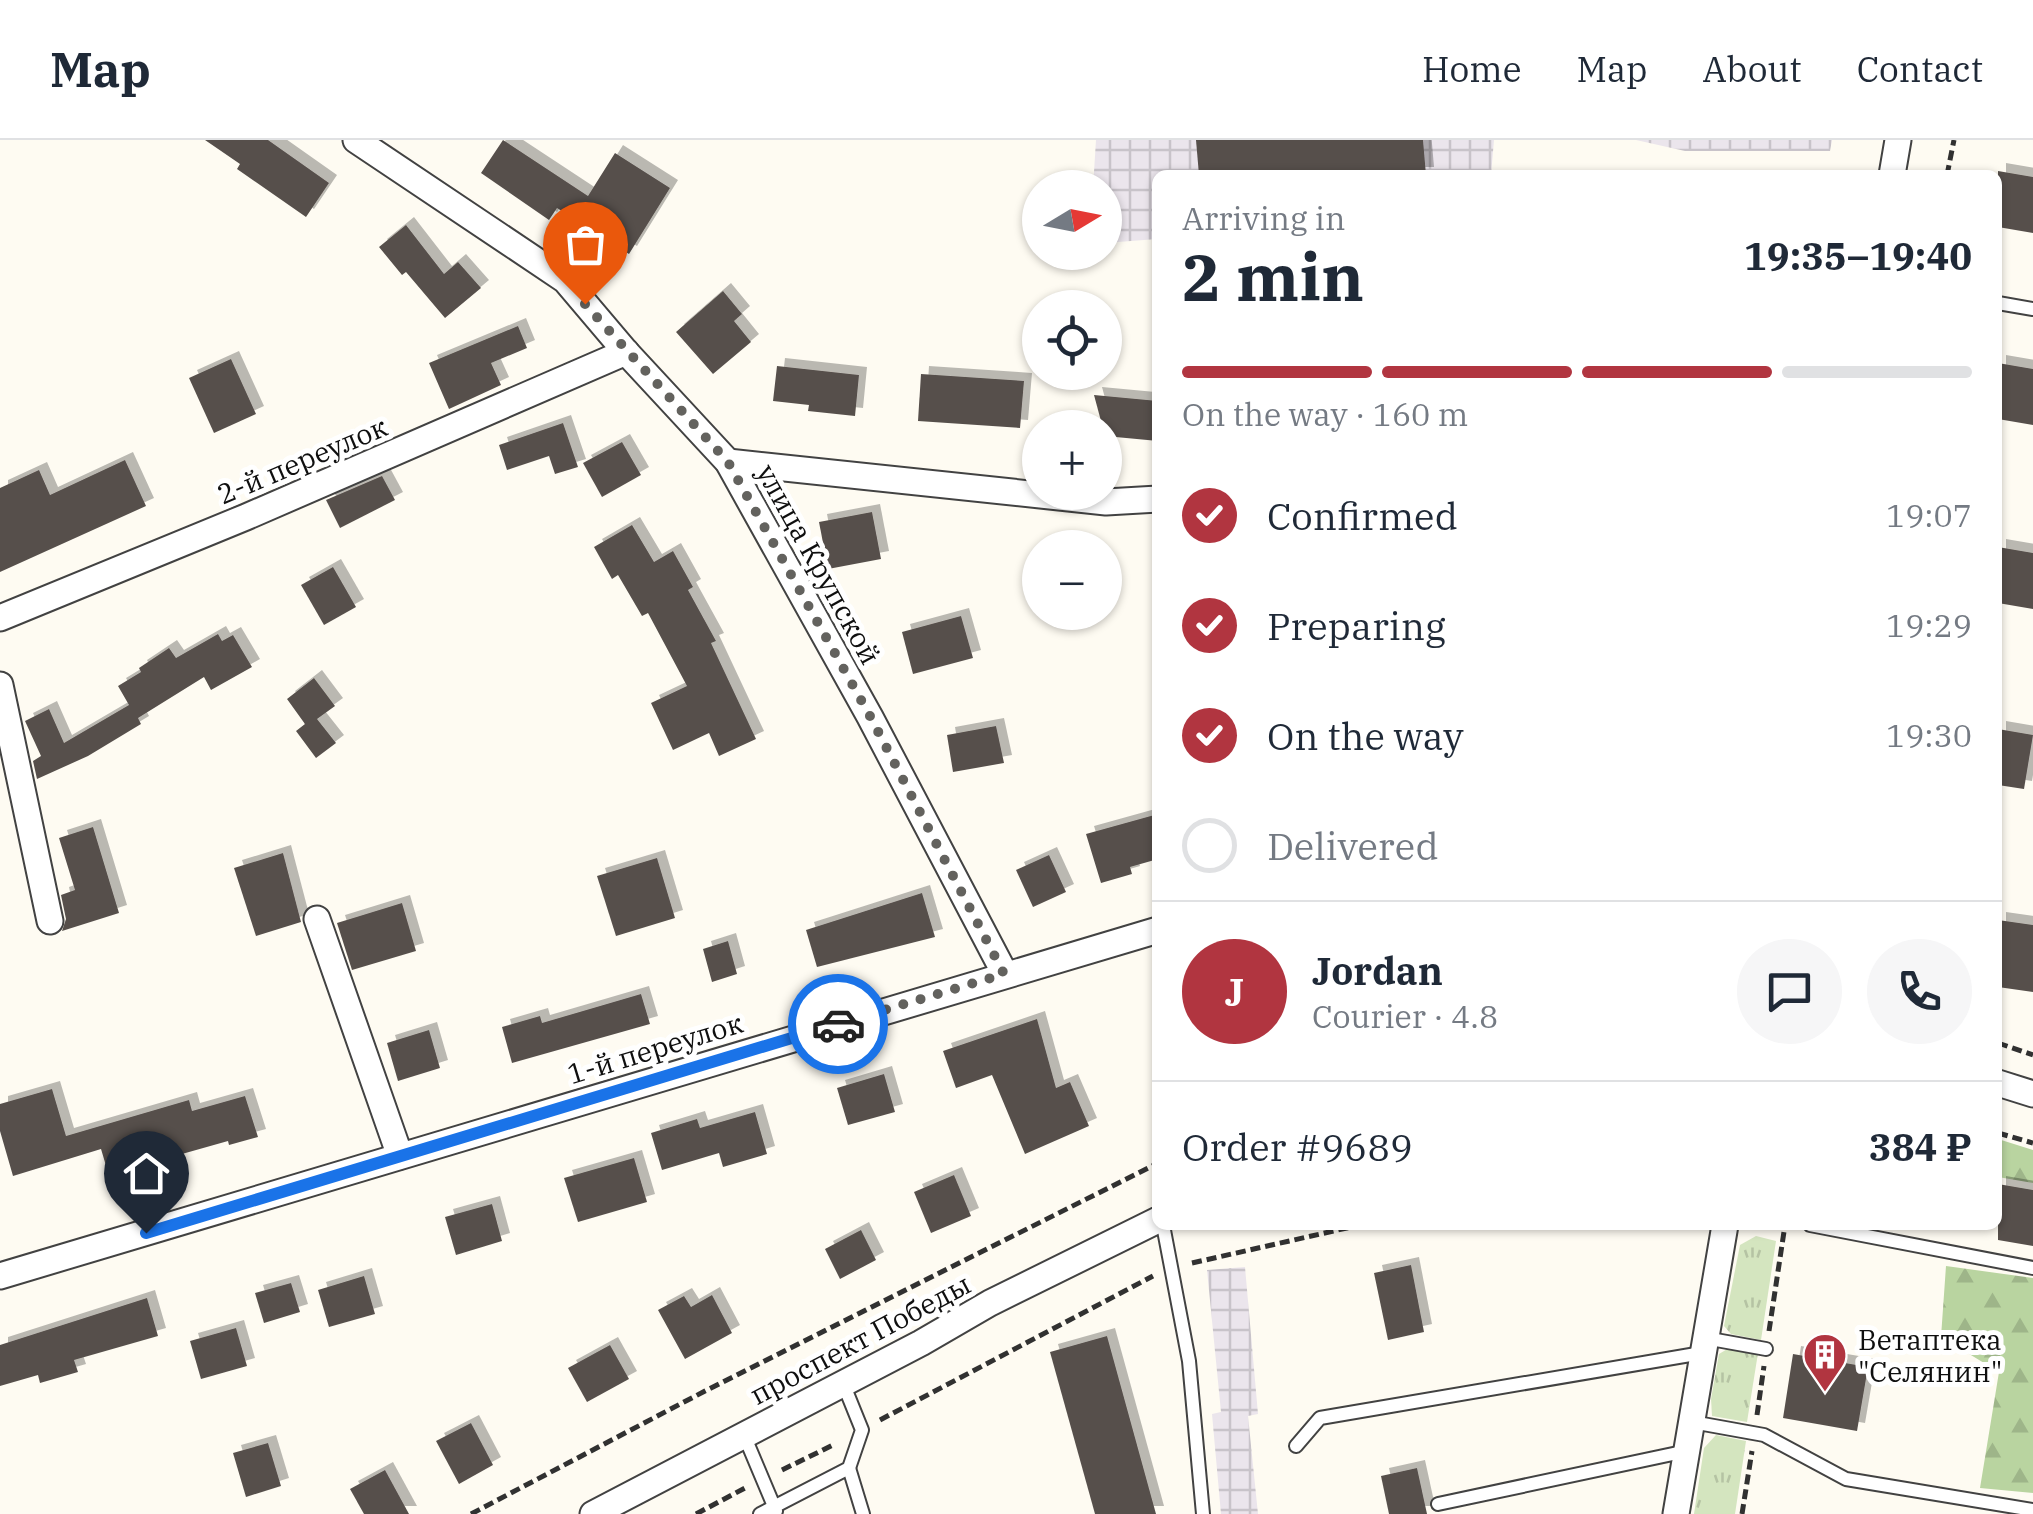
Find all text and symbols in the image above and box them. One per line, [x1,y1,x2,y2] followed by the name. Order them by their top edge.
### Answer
[50,38,151,100] text: Map
[1422,46,1521,92] text: Home
[1576,46,1648,92] text: Map
[1703,46,1802,92] text: About
[1857,46,1983,92] text: Contact
[1022,170,1122,270] north arrow
[1022,170,1122,630] map controls
[1182,197,1345,239] text: Arriving in
[543,202,628,305] pin
[558,217,613,272] icon: bag
[1744,231,1972,280] text: 19:35–19:40
[1182,234,1364,319] text: 2 min
[1022,290,1122,390] button: locate
[1182,393,1468,435] text: On the way · 160 m
[211,408,393,512] street label: 2-й переулок
[1022,410,1122,510] button: +
[749,457,889,671] street label: улица Крупской
[1182,488,1237,543] icon: check
[1267,491,1458,540] text: Confirmed
[1886,494,1972,536] text: 19:07
[1022,530,1122,630] button: −
[1182,598,1237,653] icon: check
[1267,601,1446,650] text: Preparing
[1886,604,1972,646] text: 19:29
[1182,708,1237,763] icon: check
[1267,711,1464,760] text: On the way
[1886,714,1972,756] text: 19:30
[1267,821,1439,870] text: Delivered
[1737,939,1842,1044] button: chat
[1867,939,1972,1044] button: phone
[1312,946,1443,995] text: Jordan
[1225,967,1244,1016] text: J
[788,974,888,1074] courier
[1312,995,1498,1037] text: Courier · 4.8
[811,997,866,1052] icon: car
[563,1004,747,1092] street label: 1-й переулок
[1182,1122,1413,1171] text: Order #9689
[1869,1122,1972,1171] text: 384 ₽
[104,1131,189,1234] pin
[119,1146,174,1201] icon: home
[743,1265,977,1413] street label: проспект Победы
[1858,1321,2002,1390] place label: Ветаптека "Селянин"
[1802,1332,1848,1393] building icon: Ветаптека "Селянин"

